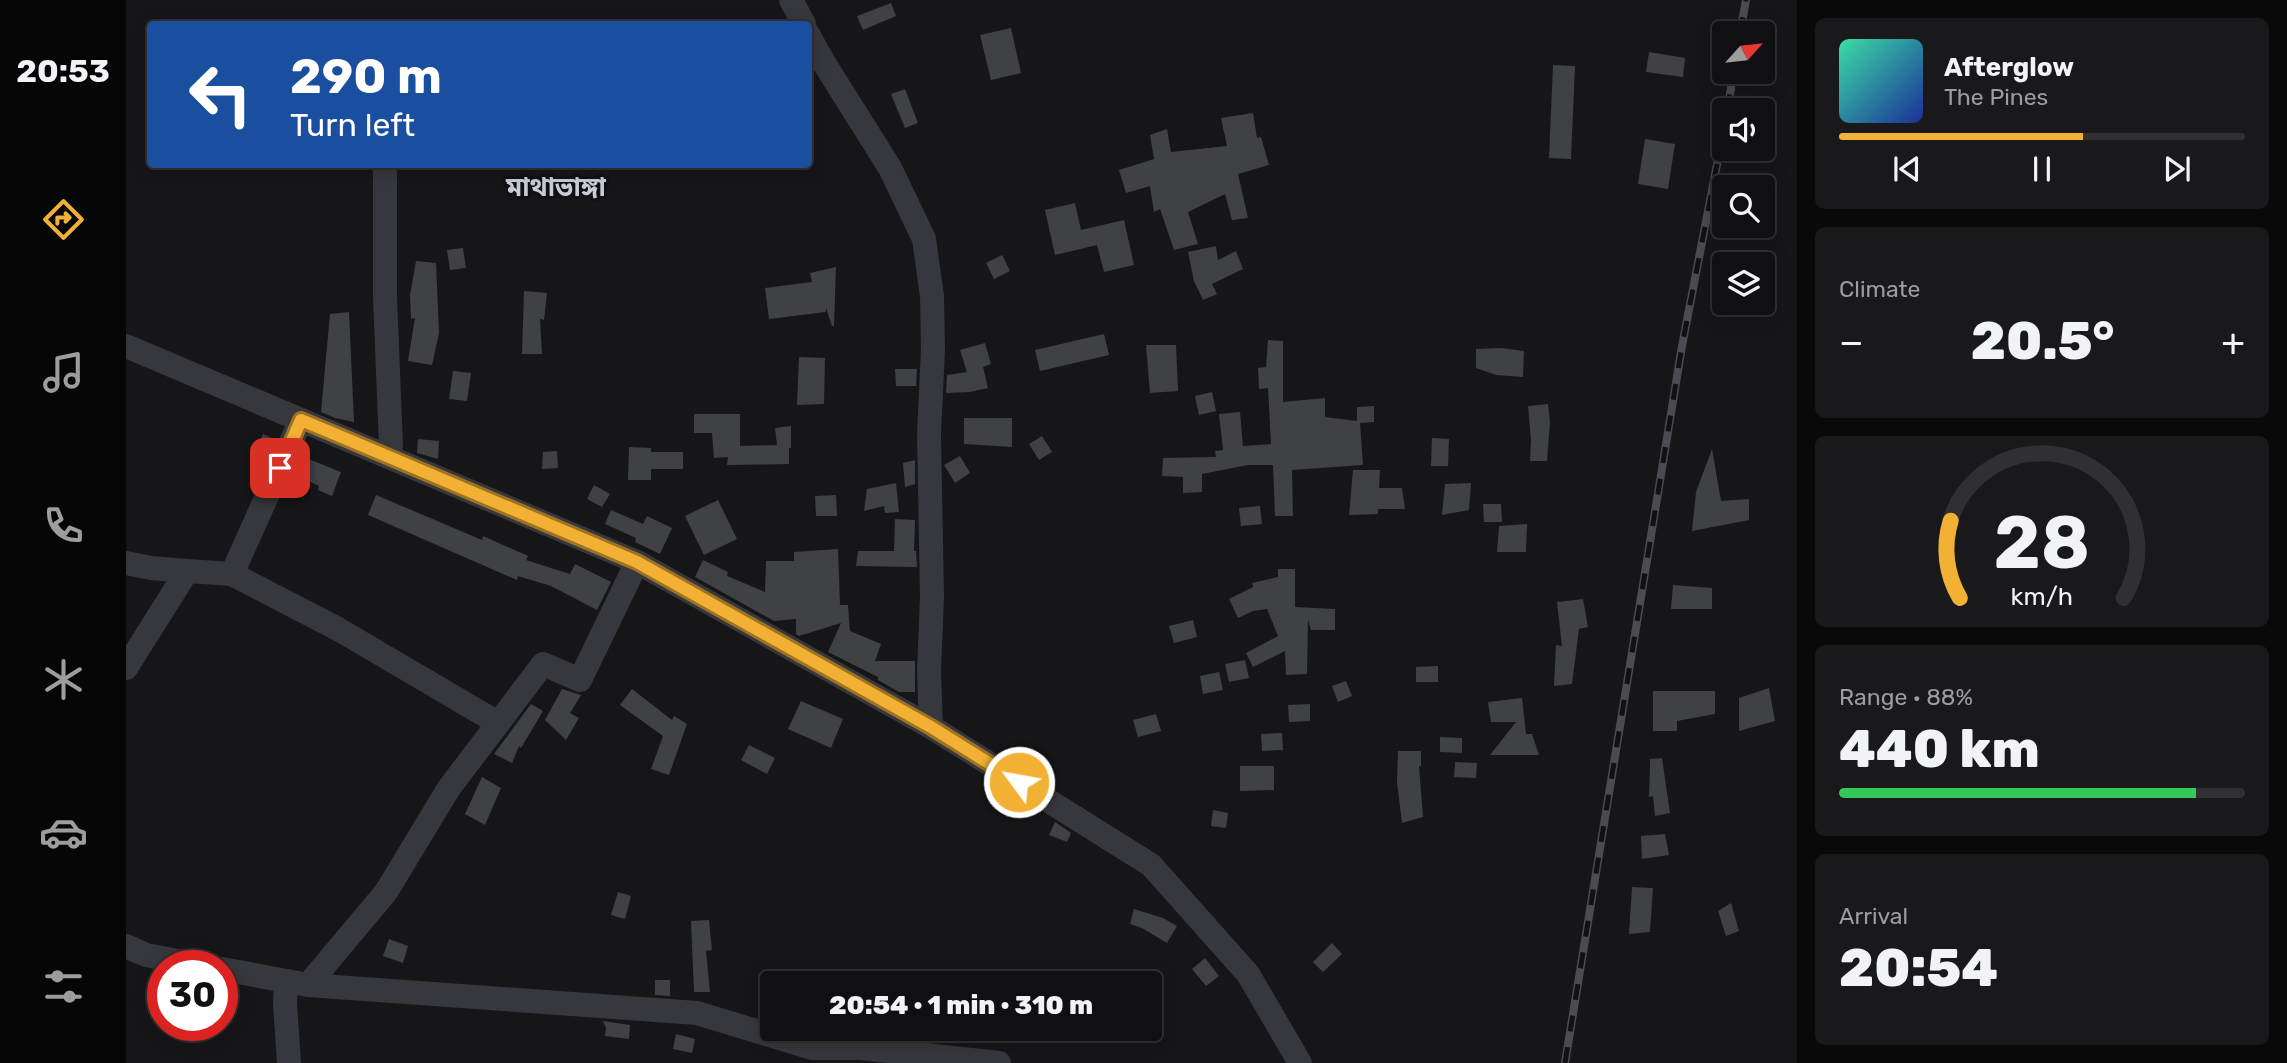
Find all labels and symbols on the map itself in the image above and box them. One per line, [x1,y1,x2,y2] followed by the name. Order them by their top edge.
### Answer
[1712,21,1774,84] north arrow
[505,172,607,203] district label: মাথাভাঙ্গা
[250,438,310,498] pin
[982,745,1056,819] position arrow
[147,950,238,1041] speed limit sign: 30

